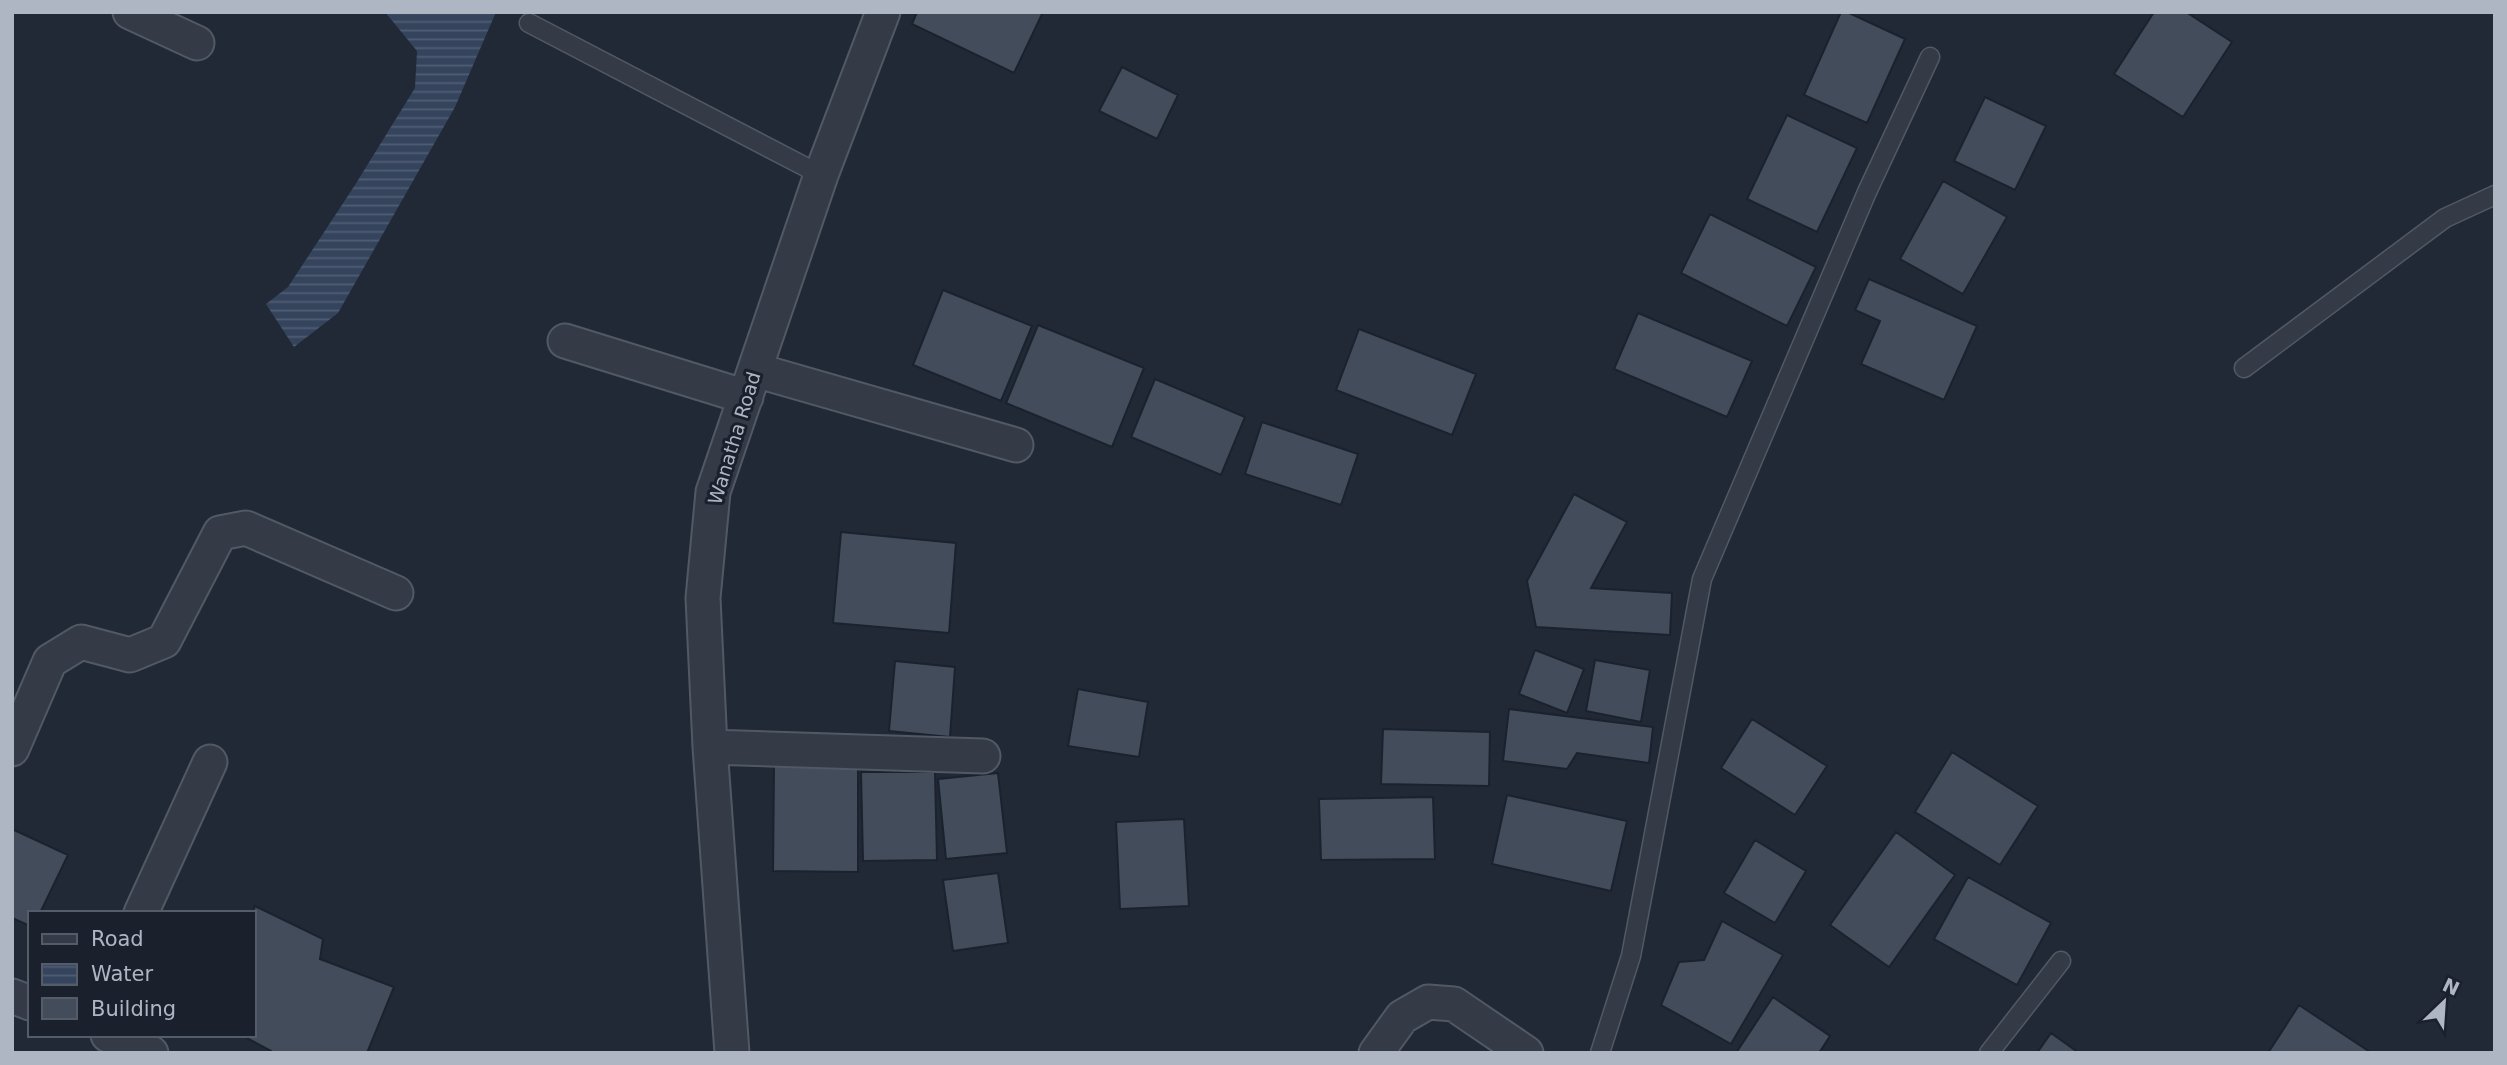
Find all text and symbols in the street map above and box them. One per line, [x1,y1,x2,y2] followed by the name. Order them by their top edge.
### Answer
[703,369,765,507] street label: Wanatha Road
[28,911,256,1037] legend
[91,927,144,951] text: Road
[91,962,153,986] text: Water
[2409,967,2479,1037] north arrow
[2439,973,2463,1000] text: N
[91,997,176,1021] text: Building

